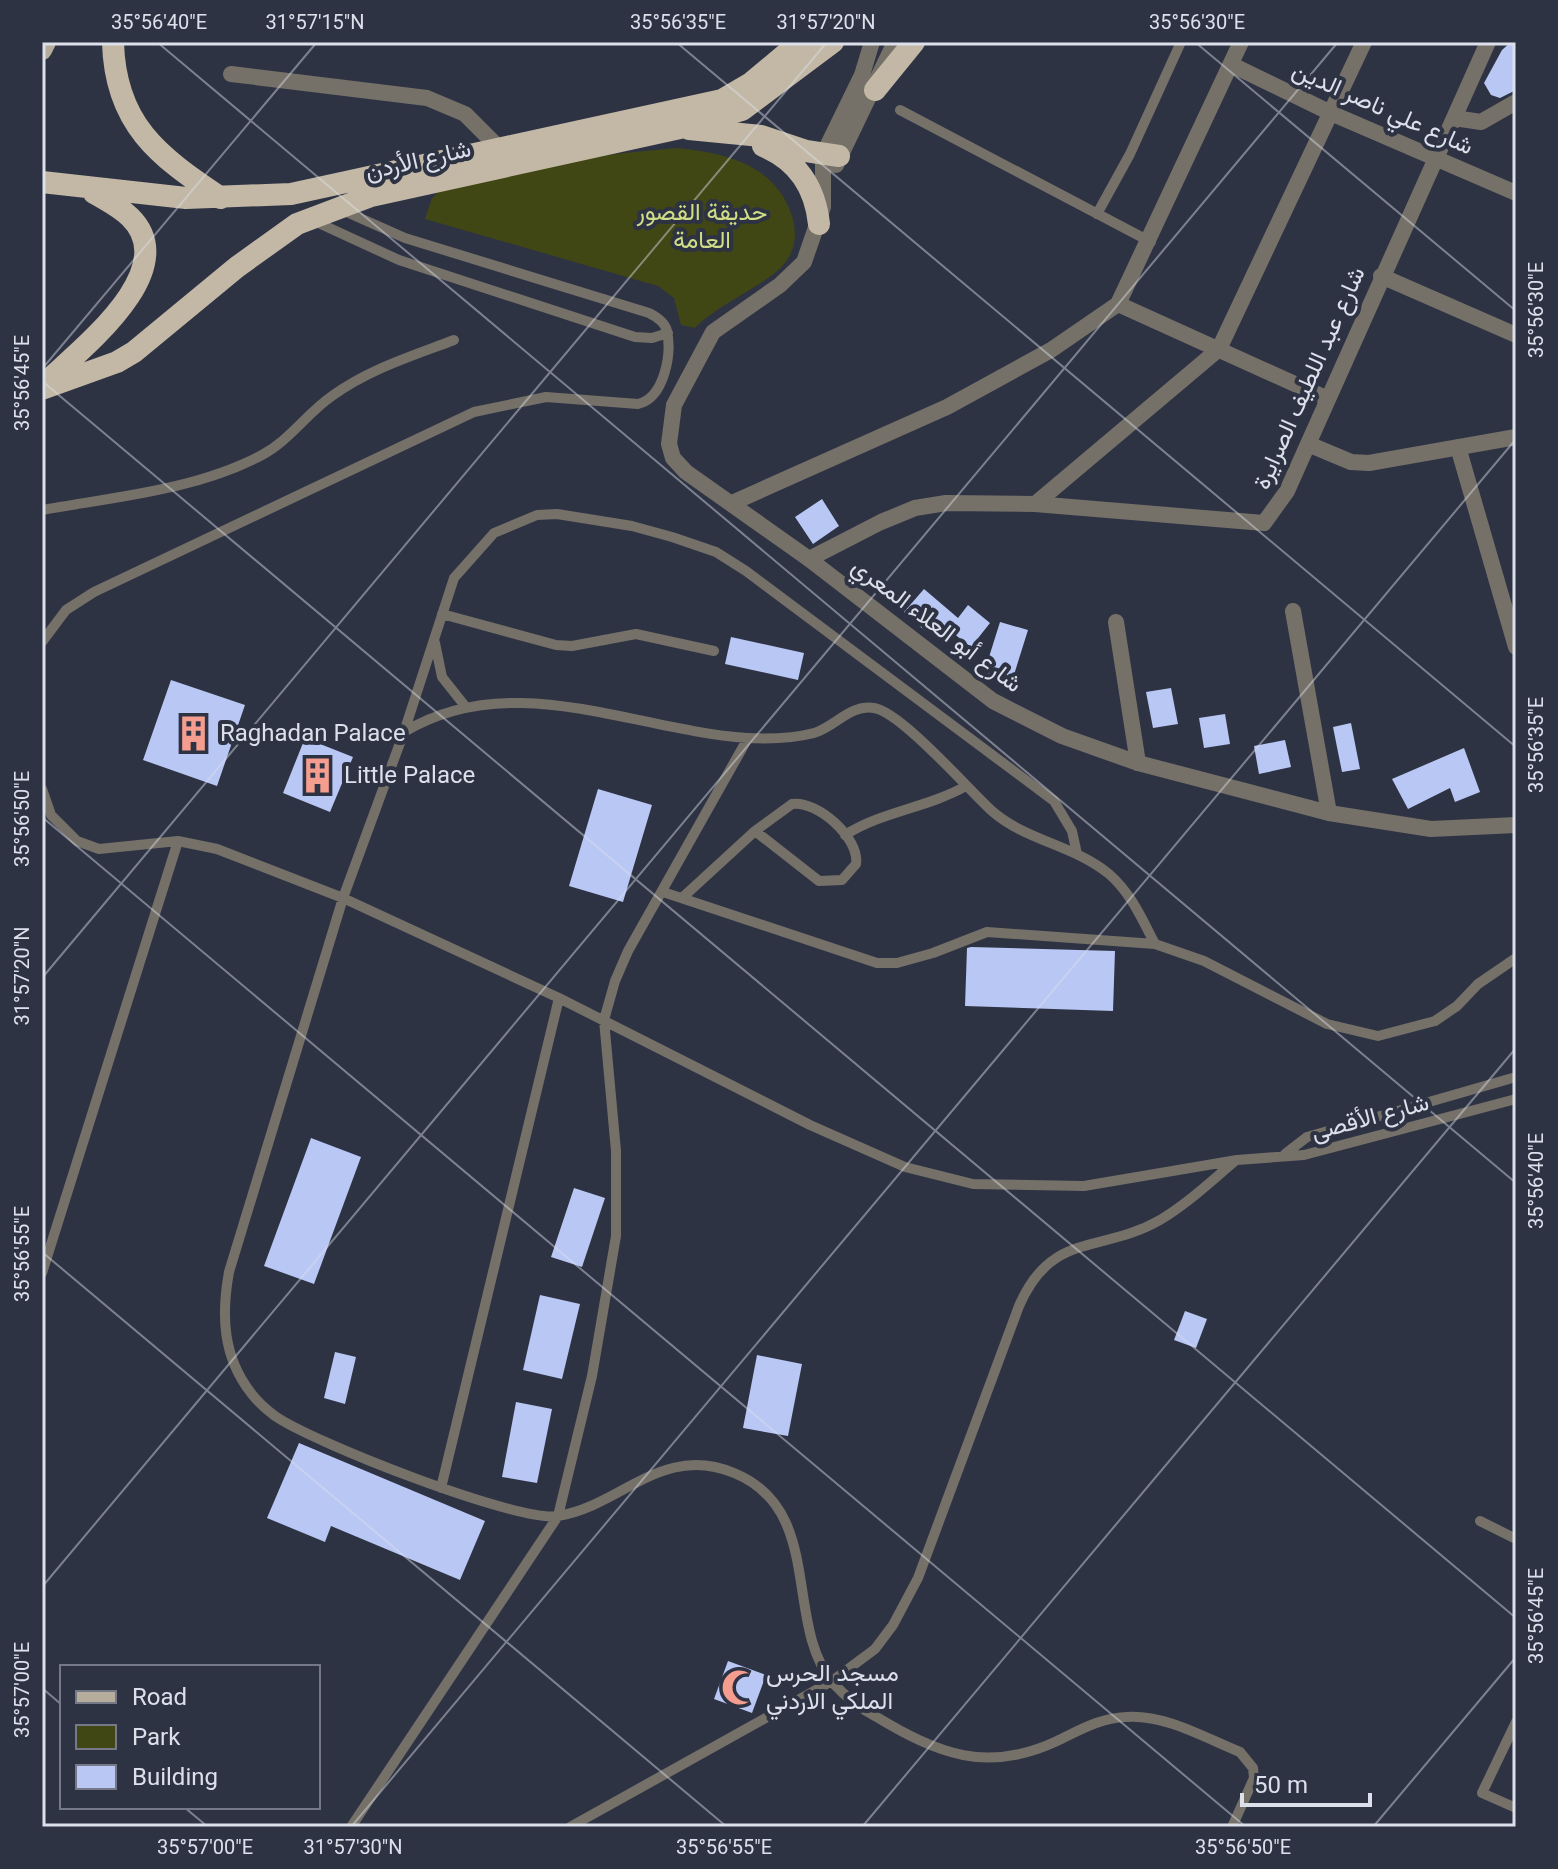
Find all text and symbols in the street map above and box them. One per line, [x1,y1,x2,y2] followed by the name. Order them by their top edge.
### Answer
[111,10,207,34] text: 35°56'40"E
[265,10,365,34] text: 31°57'15"N
[630,10,726,34] text: 35°56'35"E
[776,10,876,34] text: 31°57'20"N
[1149,10,1245,34] text: 35°56'30"E
[1286,56,1478,165] street label: شارع علي ناصر الدين
[362,134,474,188] street label: شارع الأردن
[636,198,767,254] park label: حديقة القصور العامة
[1524,262,1548,358] text: 35°56'30"E
[1247,263,1372,494] street label: شارع عبد اللطيف الصرايرة
[10,335,34,431] text: 35°56'45"E
[843,552,1028,702] street label: شارع أبو العلاء المعري
[1524,697,1548,793] text: 35°56'35"E
[175,714,213,752] building icon: Raghadan Palace
[220,719,406,747] place label: Raghadan Palace
[299,756,337,794] building icon: Little Palace
[344,761,475,789] place label: Little Palace
[10,771,34,867] text: 35°56'50"E
[10,926,34,1026] text: 31°57'20"N
[1308,1088,1432,1148] street label: شارع الأقصى
[1524,1133,1548,1229] text: 35°56'40"E
[10,1206,34,1302] text: 35°56'55"E
[1524,1568,1548,1664] text: 35°56'45"E
[10,1642,34,1738] text: 35°57'00"E
[766,1659,899,1720] place label: مسجد الحرس الملكي الاردني
[60,1665,320,1809] legend
[721,1668,759,1706] mosque icon: مسجد الحرس الملكي الاردني
[132,1683,187,1711] text: Road
[132,1723,181,1751] text: Park
[1242,1757,1370,1807] scale bar
[132,1763,218,1791] text: Building
[1254,1771,1308,1799] text: 50 m
[157,1835,253,1859] text: 35°57'00"E
[303,1835,403,1859] text: 31°57'30"N
[676,1835,772,1859] text: 35°56'55"E
[1195,1835,1291,1859] text: 35°56'50"E

